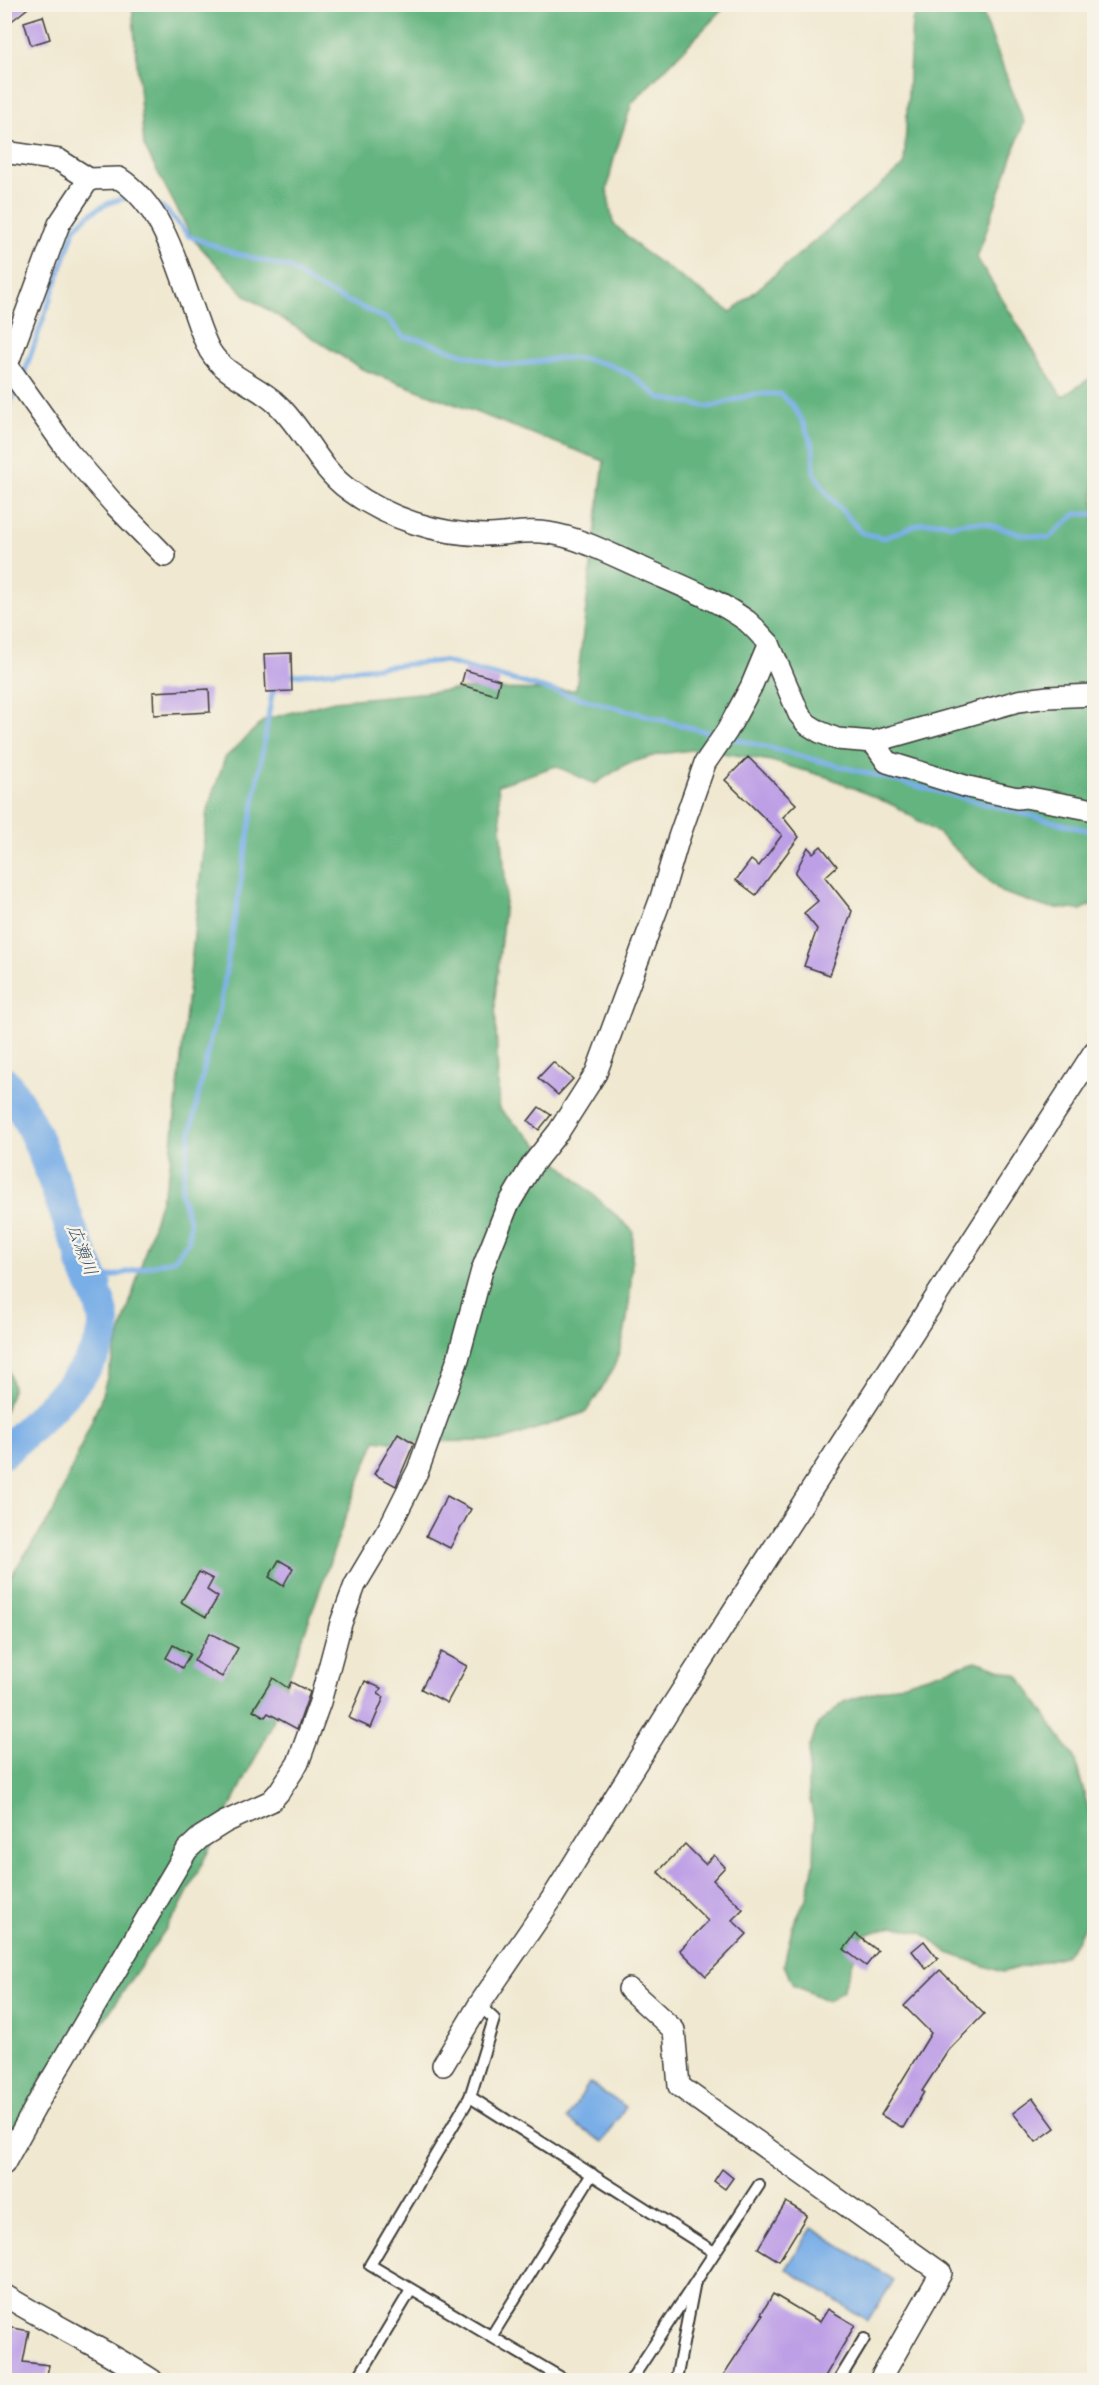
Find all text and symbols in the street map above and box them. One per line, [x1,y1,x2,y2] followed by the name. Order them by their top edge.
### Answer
[63,1221,101,1279] water label: 広瀬川

